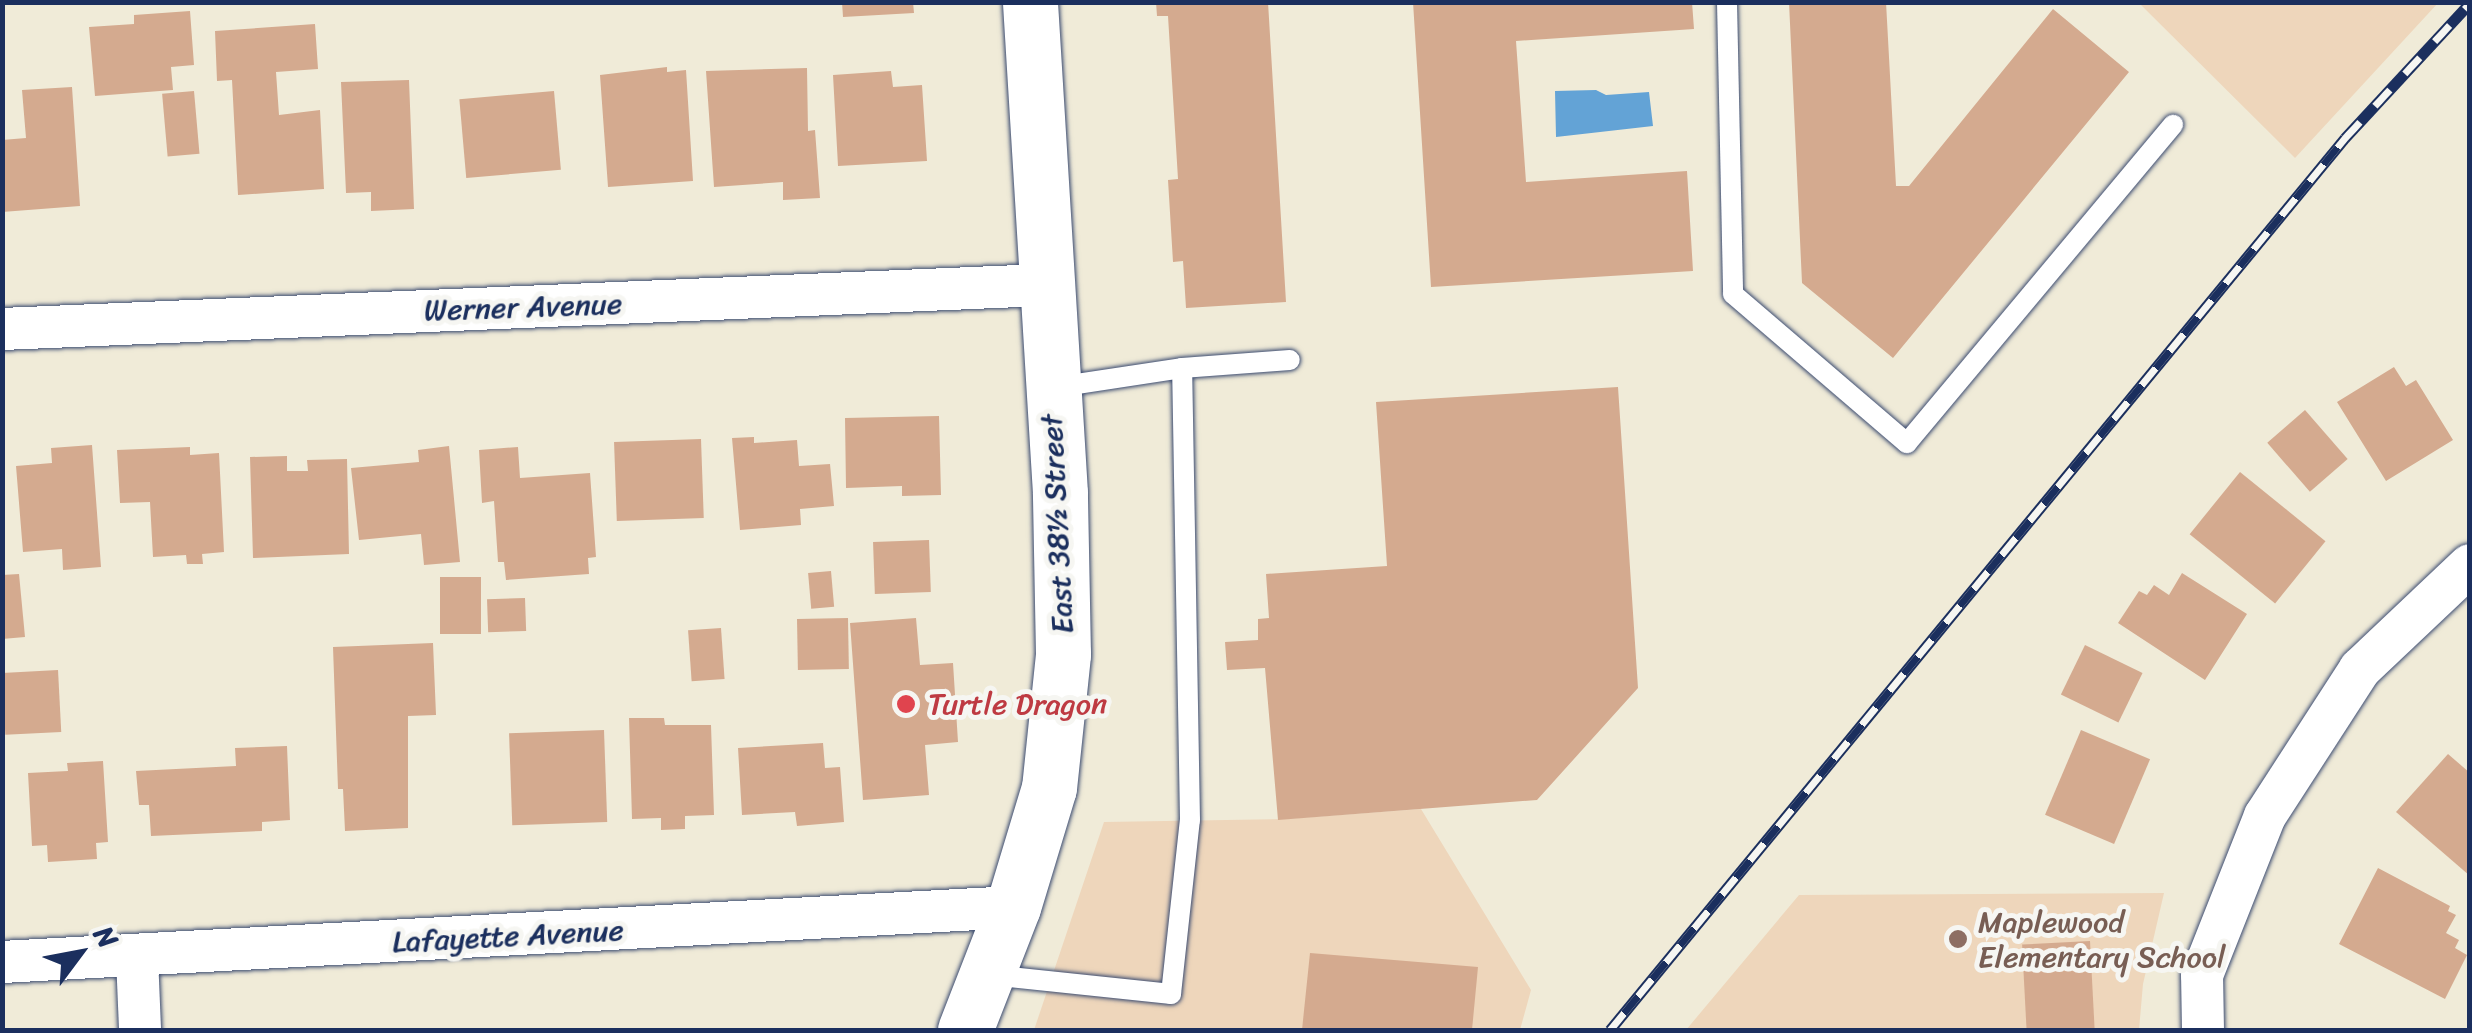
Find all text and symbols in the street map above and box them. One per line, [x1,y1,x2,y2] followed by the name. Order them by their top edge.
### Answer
[423,286,623,328] street label: Werner Avenue
[1033,413,1081,635] street label: East 38½ Street
[928,686,1107,722] place label: Turtle Dragon
[893,691,919,717] marker: Turtle Dragon
[30,903,130,1003] north arrow
[1978,904,2226,974] place label: Maplewood Elementary School
[392,912,624,960] street label: Lafayette Avenue
[80,916,132,958] text: N
[1947,928,1969,950] marker: Maplewood Elementary School

